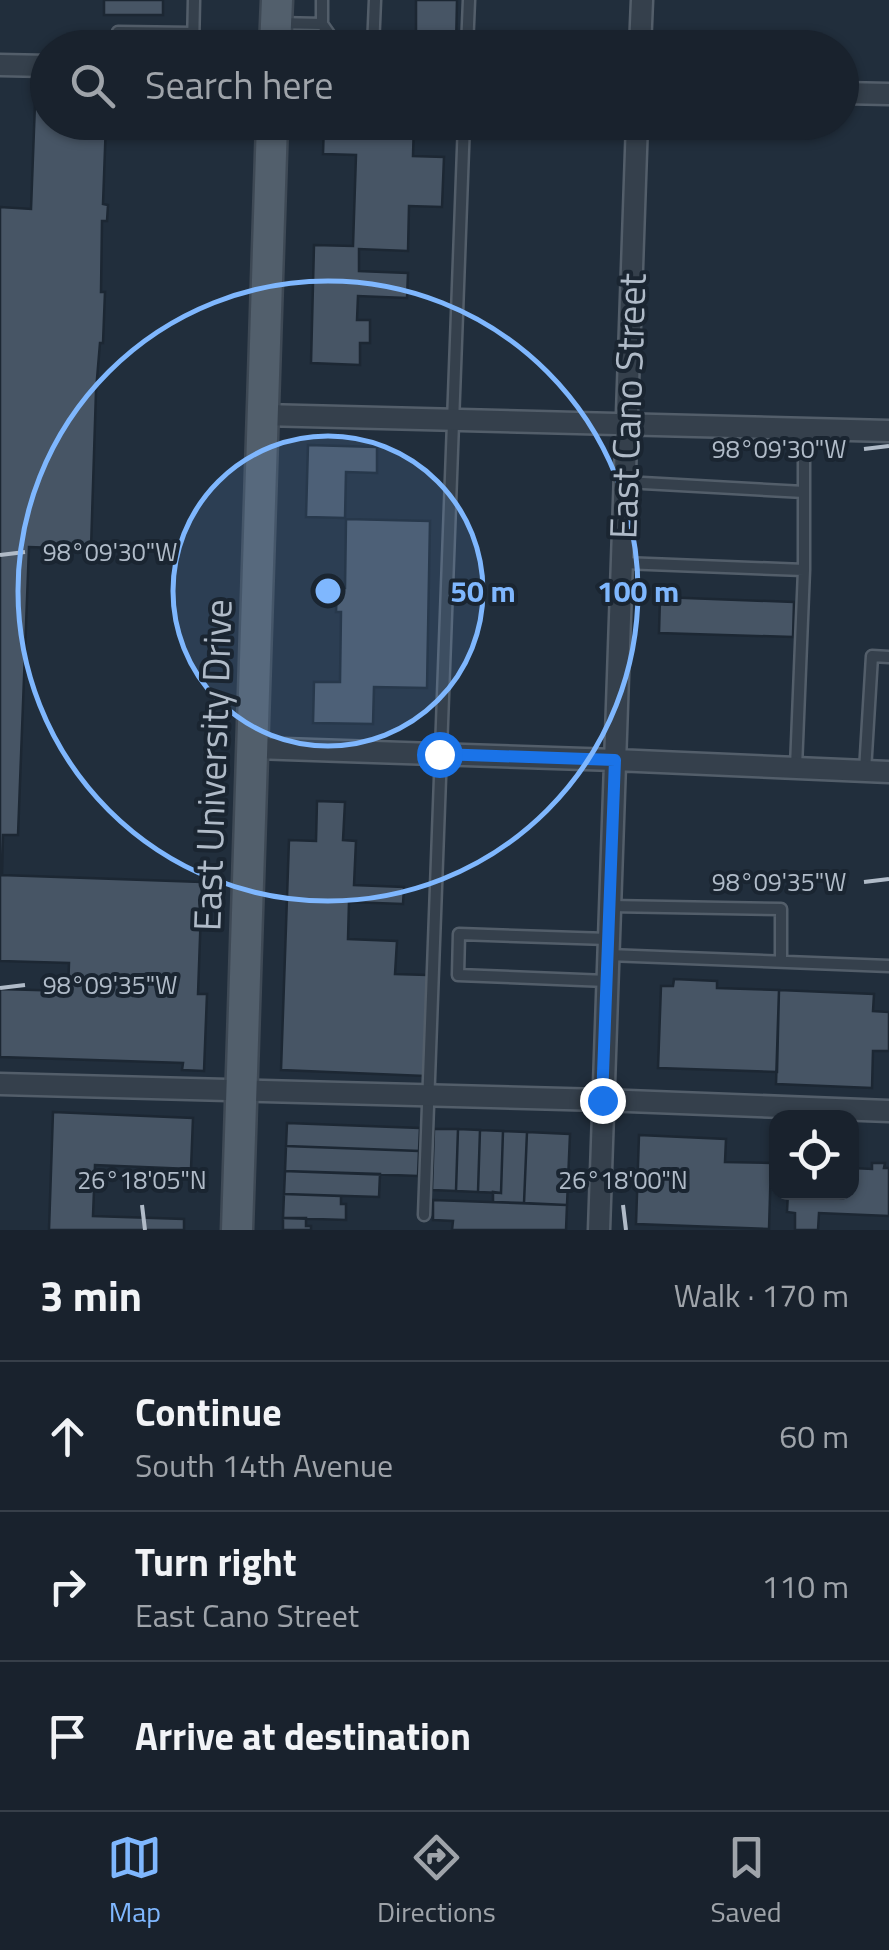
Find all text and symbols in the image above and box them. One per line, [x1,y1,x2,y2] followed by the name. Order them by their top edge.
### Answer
[30,30,859,140] search box
[145,56,333,114] text: Search here
[65,58,120,113] icon: search
[593,272,661,540] street label: East Cano Street
[712,430,846,468] text: 98°09'30"W
[43,533,177,571] text: 98°09'30"W
[450,568,516,614] text: 50 m
[597,568,679,614] text: 100 m
[310,573,346,609] centre of rings
[177,598,247,932] street label: East University Drive
[417,732,463,778] route start
[712,863,846,901] text: 98°09'35"W
[43,966,177,1004] text: 98°09'35"W
[580,1078,626,1124] route end
[769,1110,859,1200] map controls
[769,1110,859,1200] button: locate
[77,1161,207,1199] text: 26°18'05"N
[558,1161,688,1199] text: 26°18'00"N
[40,1263,142,1327] text: 3 min
[674,1271,849,1319] text: Walk · 170 m
[135,1383,282,1441] text: Continue
[40,1409,95,1464] icon: ahead
[779,1412,849,1460] text: 60 m
[135,1441,393,1489] text: South 14th Avenue
[135,1533,297,1591] text: Turn right
[40,1559,95,1614] icon: right
[761,1562,849,1610] text: 110 m
[135,1591,359,1639] text: East Cano Street
[135,1707,471,1765] text: Arrive at destination
[40,1709,95,1764] icon: arrive
[107,1830,162,1933] tab: Map
[377,1830,496,1933] tab: Directions
[710,1830,782,1933] tab: Saved

